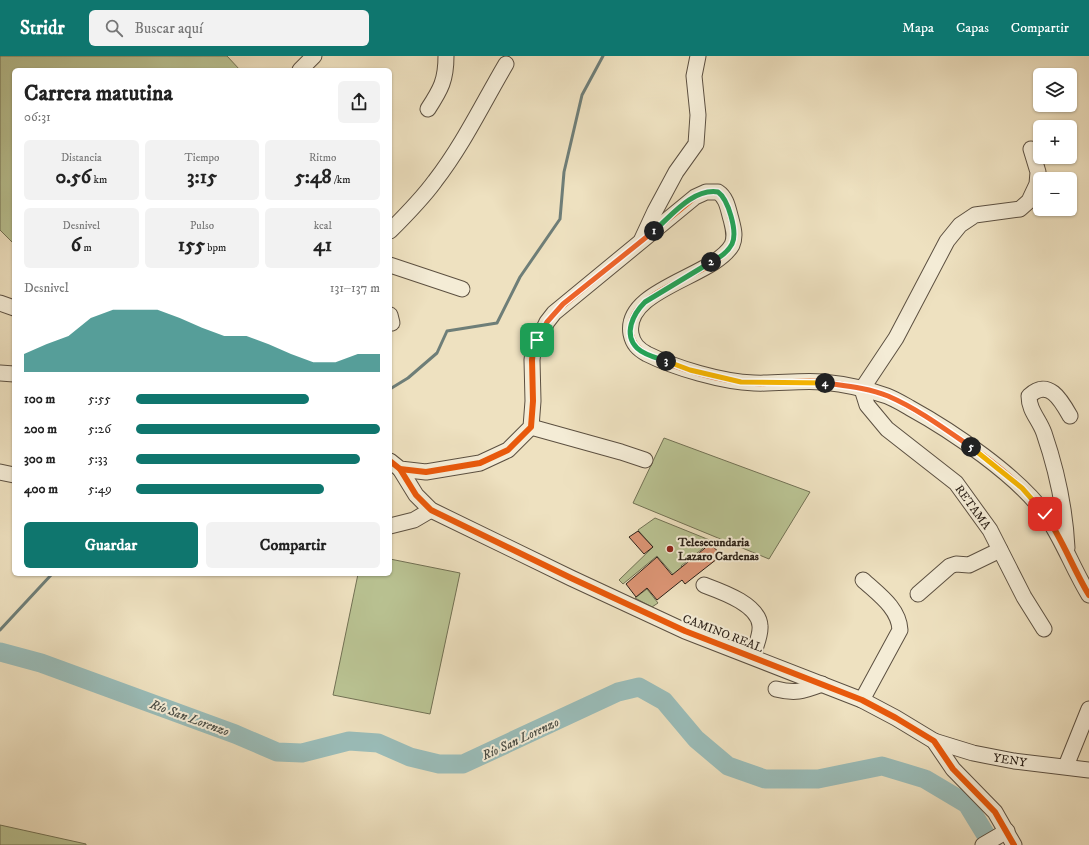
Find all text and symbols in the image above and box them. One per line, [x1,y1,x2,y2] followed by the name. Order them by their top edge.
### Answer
[89,10,369,46] search box
[20,17,65,40] text: Stridr
[103,17,125,39] icon: search
[135,19,203,38] text: Buscar aquí
[902,19,934,37] text: Mapa
[956,19,989,37] text: Capas
[1011,19,1069,37] text: Compartir
[1033,68,1077,216] map controls
[1033,68,1077,112] button: layers
[24,80,173,107] text: Carrera matutina
[338,81,380,123] button: share
[24,109,51,125] text: 06:31
[1033,120,1077,164] button: +
[61,151,102,165] text: Distancia
[185,151,219,165] text: Tiempo
[309,151,336,165] text: Ritmo
[55,165,91,190] text: 0.56
[187,165,217,190] text: 3:15
[295,165,331,190] text: 5:48
[1033,172,1077,216] button: −
[91,173,107,187] text: km
[331,173,351,187] text: /km
[62,219,100,233] text: Desnivel
[190,219,214,233] text: Pulso
[314,219,332,233] text: kcal
[644,221,664,241] pin: 1
[652,224,656,238] text: 1
[71,233,81,258] text: 6
[178,233,205,258] text: 155
[313,233,332,258] text: 41
[81,241,92,255] text: m
[205,241,226,255] text: bpm
[701,252,721,272] pin: 2
[708,255,714,269] text: 2
[24,280,69,296] text: Desnivel
[330,280,380,296] text: 131–137 m
[520,323,554,357] pin
[526,329,548,351] icon: arrive
[656,351,676,371] pin: 3
[664,354,668,368] text: 3
[815,373,835,393] pin: 4
[822,376,828,390] text: 4
[24,391,55,407] text: 100 m
[88,391,111,407] text: 5:55
[24,421,57,437] text: 200 m
[88,421,111,437] text: 5:26
[961,437,981,457] pin: 5
[968,440,974,454] text: 5
[24,451,55,467] text: 300 m
[88,451,108,467] text: 5:33
[24,481,58,497] text: 400 m
[88,481,112,497] text: 5:49
[951,482,994,533] street label: RETAMA
[1028,497,1062,531] pin
[1034,503,1056,525] icon: check
[24,522,198,568] button: Guardar
[206,522,380,568] button: Compartir
[677,535,759,564] place label: Telesecundaria Lazaro Cardenas
[665,544,675,554] marker: Telesecundaria Lazaro Cardenas
[680,611,766,656] street label: CAMINO REAL
[147,696,232,740] water label: Río San Lorenzo
[478,714,562,764] water label: Río San Lorenzo
[992,750,1028,771] street label: YENY

